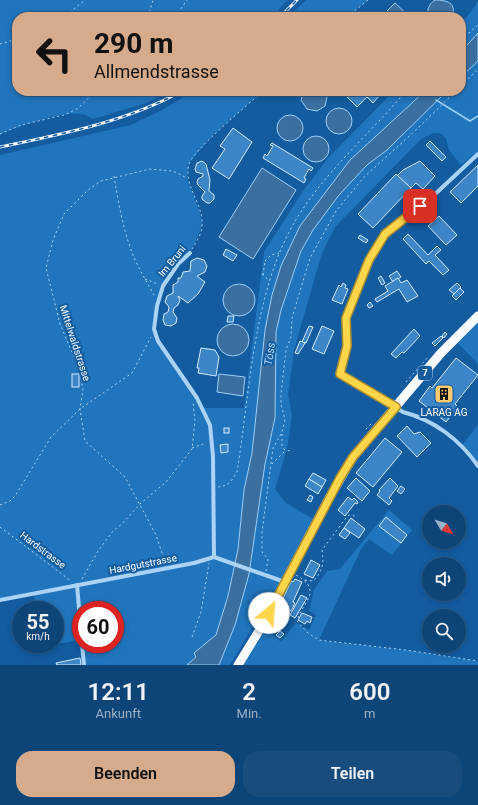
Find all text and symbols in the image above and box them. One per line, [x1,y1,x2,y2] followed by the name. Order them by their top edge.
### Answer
[94,27,173,60] text: 290 m
[28,28,80,80] icon: left
[94,61,219,82] text: Allmendstrasse
[403,189,437,223] pin
[409,195,431,217] icon: arrive
[156,243,188,279] street label: Im Bruni
[58,304,92,382] street label: Mittelwaldstrasse
[262,341,278,366] water label: Töss
[418,366,432,380] road number: 7
[433,383,455,405] building icon: LARAG AG
[420,407,468,418] place label: LARAG AG
[422,505,466,549] north arrow
[422,505,466,653] map controls
[18,529,68,571] street label: Hardstrasse
[108,552,178,576] street label: Hardgutstrasse
[422,557,466,601] button: sound
[248,592,290,634] position arrow
[72,601,124,653] speed limit sign: 60
[422,609,466,653] button: search
[27,610,49,634] text: 55
[26,631,50,642] text: km/h
[88,678,149,706] text: 12:11
[242,678,256,706] text: 2
[349,678,390,706] text: 600
[96,706,141,721] text: Ankunft
[237,706,262,721] text: Min.
[364,706,376,721] text: m
[16,751,235,797] button: Beenden
[243,751,462,797] button: Teilen

